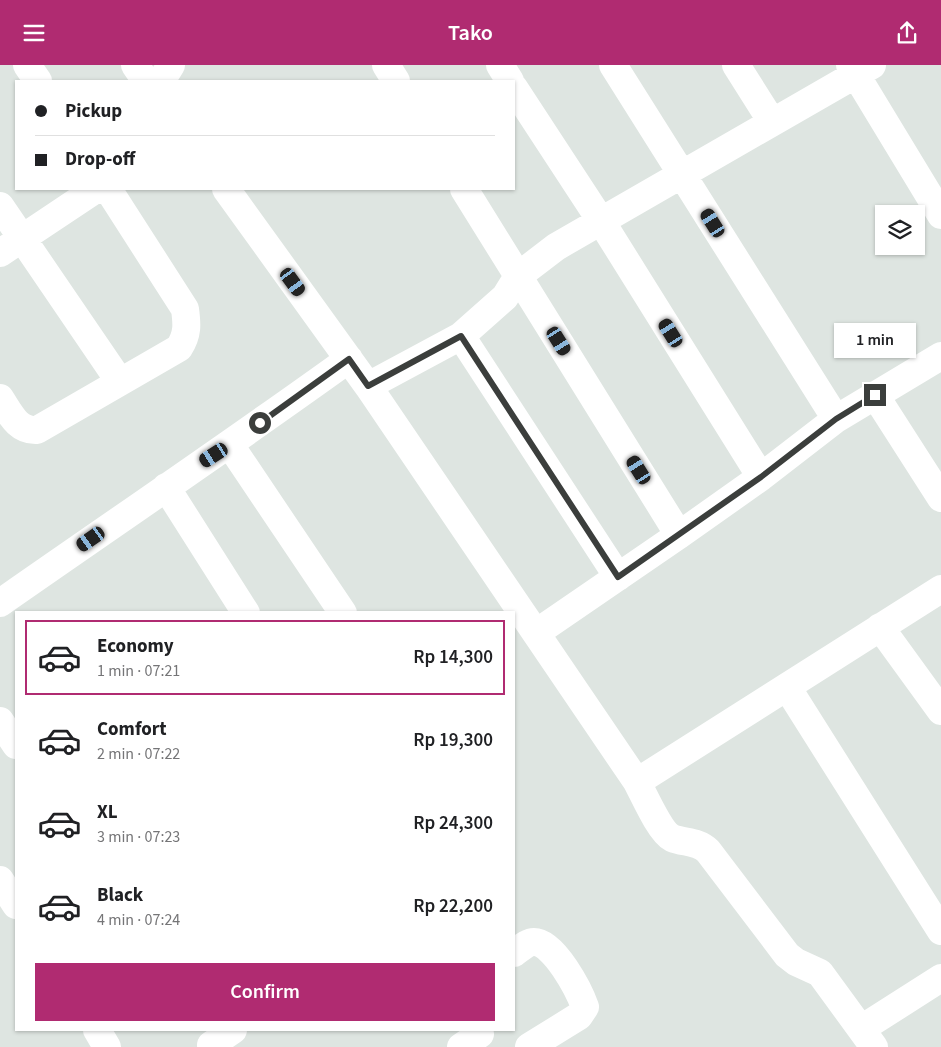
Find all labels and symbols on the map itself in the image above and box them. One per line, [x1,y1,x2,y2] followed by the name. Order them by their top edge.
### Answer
[698,206,727,240] car
[278,265,307,299] car
[656,316,685,350] car
[834,323,916,357] callout: 1 min
[544,324,573,358] car
[864,384,886,406] route end
[249,412,271,434] route start
[197,441,230,469] car
[624,453,653,487] car
[74,524,107,554] car

